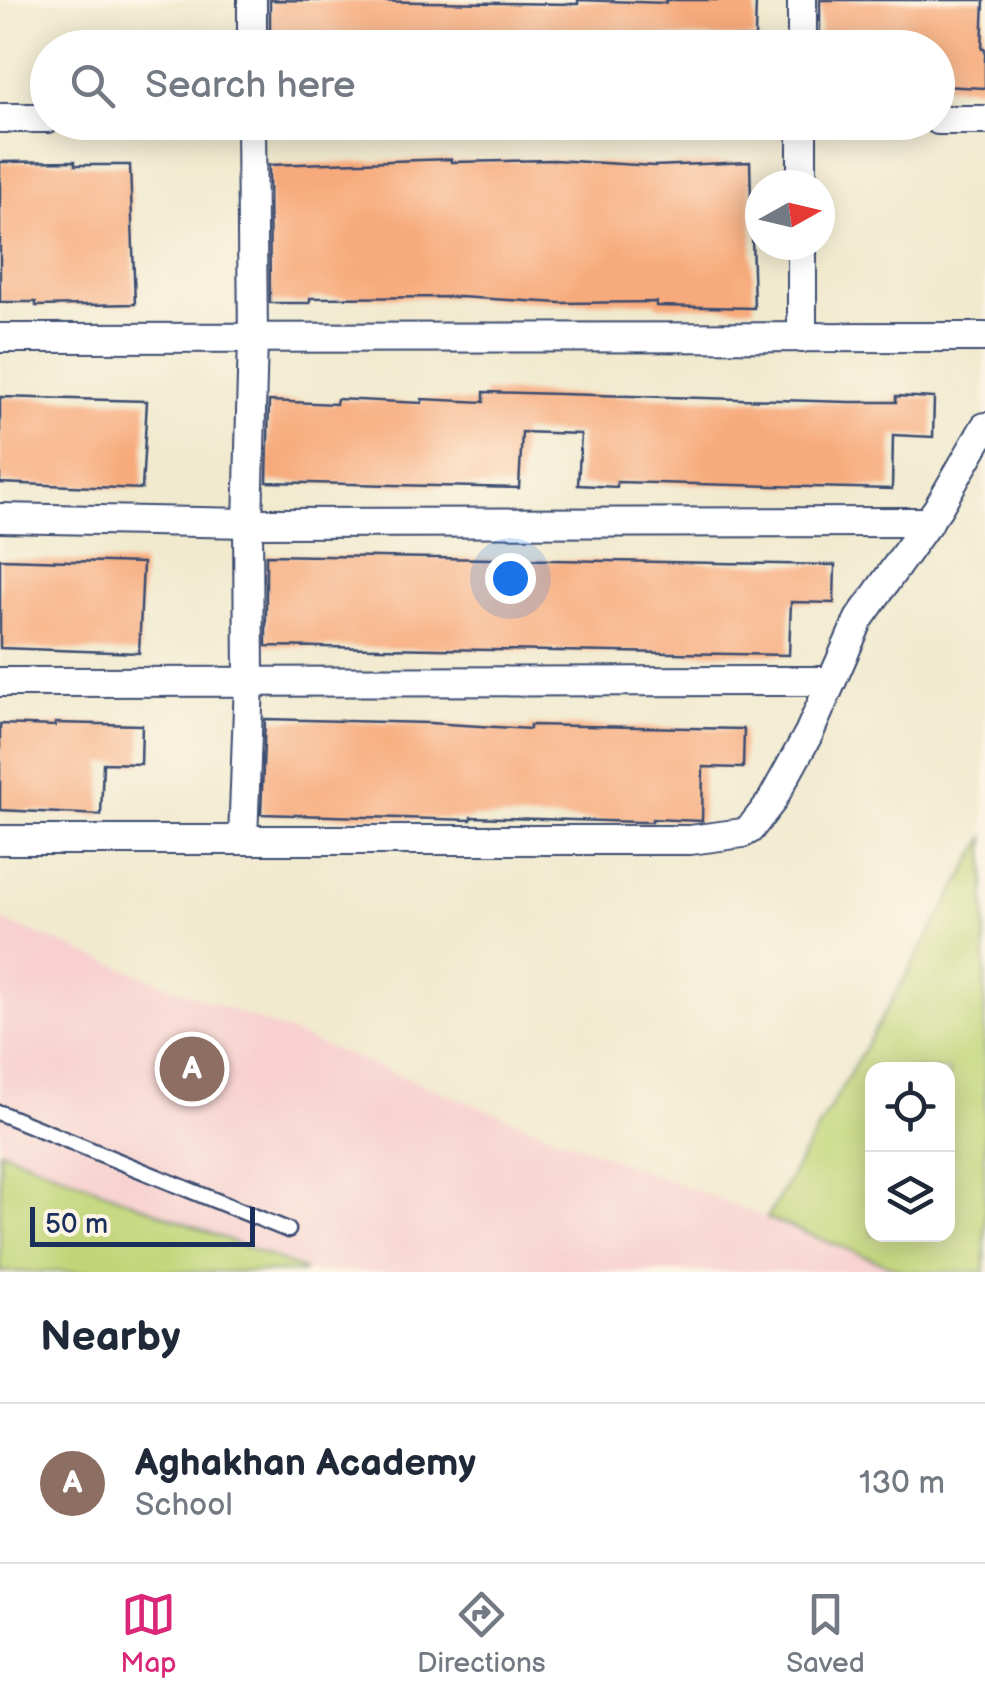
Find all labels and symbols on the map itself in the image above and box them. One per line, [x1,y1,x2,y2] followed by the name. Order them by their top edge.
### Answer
[745,170,835,260] north arrow
[485,553,536,604] your location
[160,1032,224,1106] pin: A
[30,1202,255,1246] scale bar

